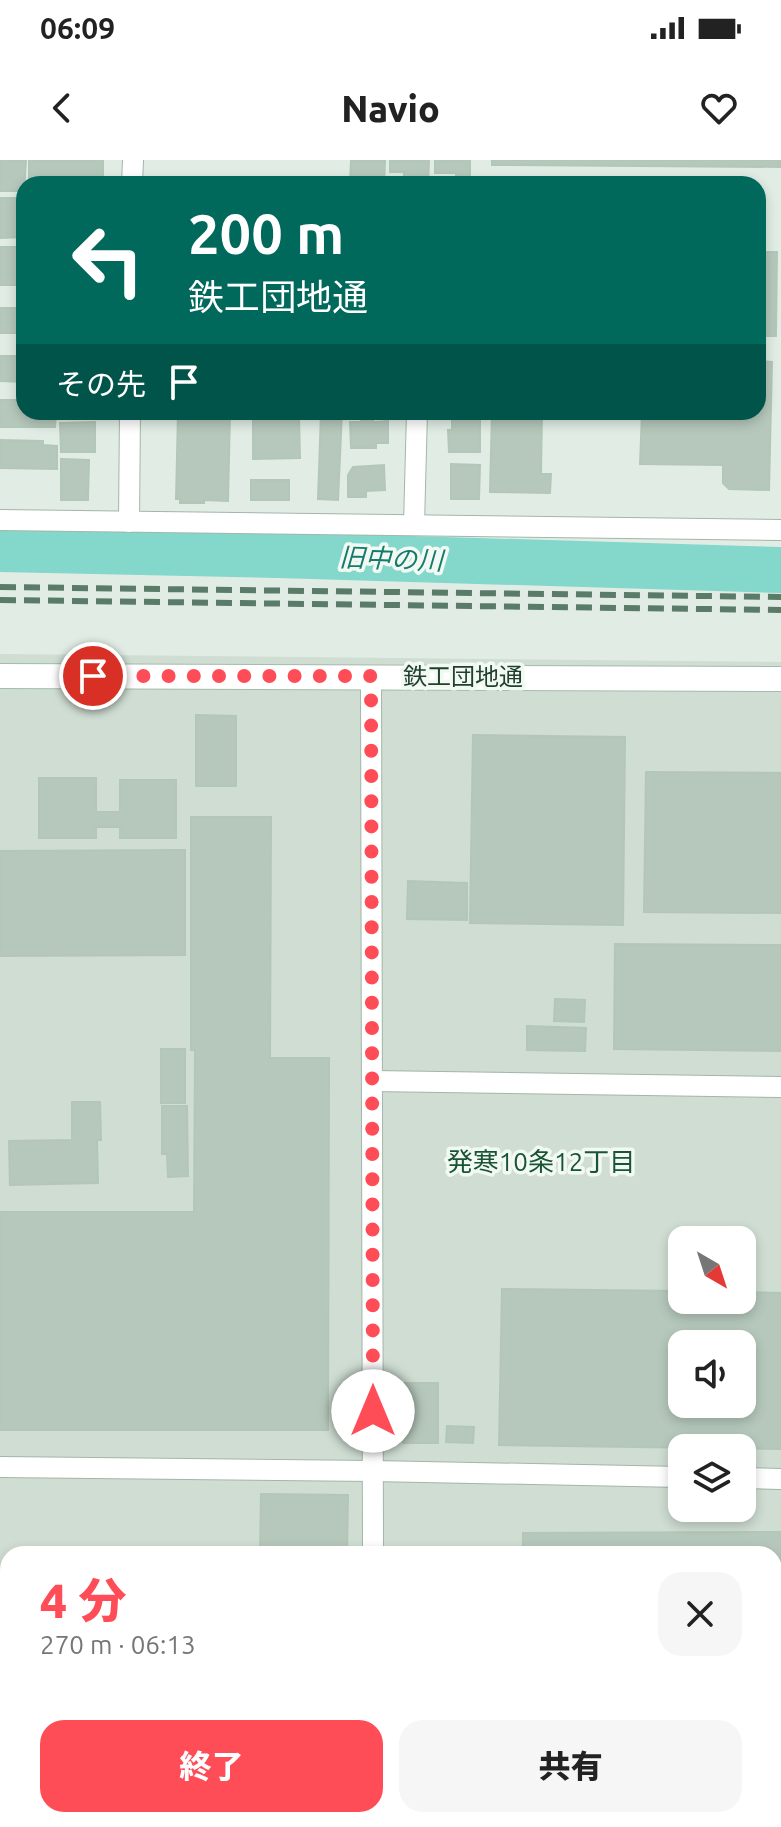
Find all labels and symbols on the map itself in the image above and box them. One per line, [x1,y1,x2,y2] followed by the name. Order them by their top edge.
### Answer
[339,542,446,575] water label: 旧中の川
[59,642,127,710] pin
[403,663,523,690] street label: 鉄工団地通
[447,1147,635,1176] district label: 発寒10条12丁目
[668,1226,756,1314] north arrow
[331,1369,415,1453] position arrow

